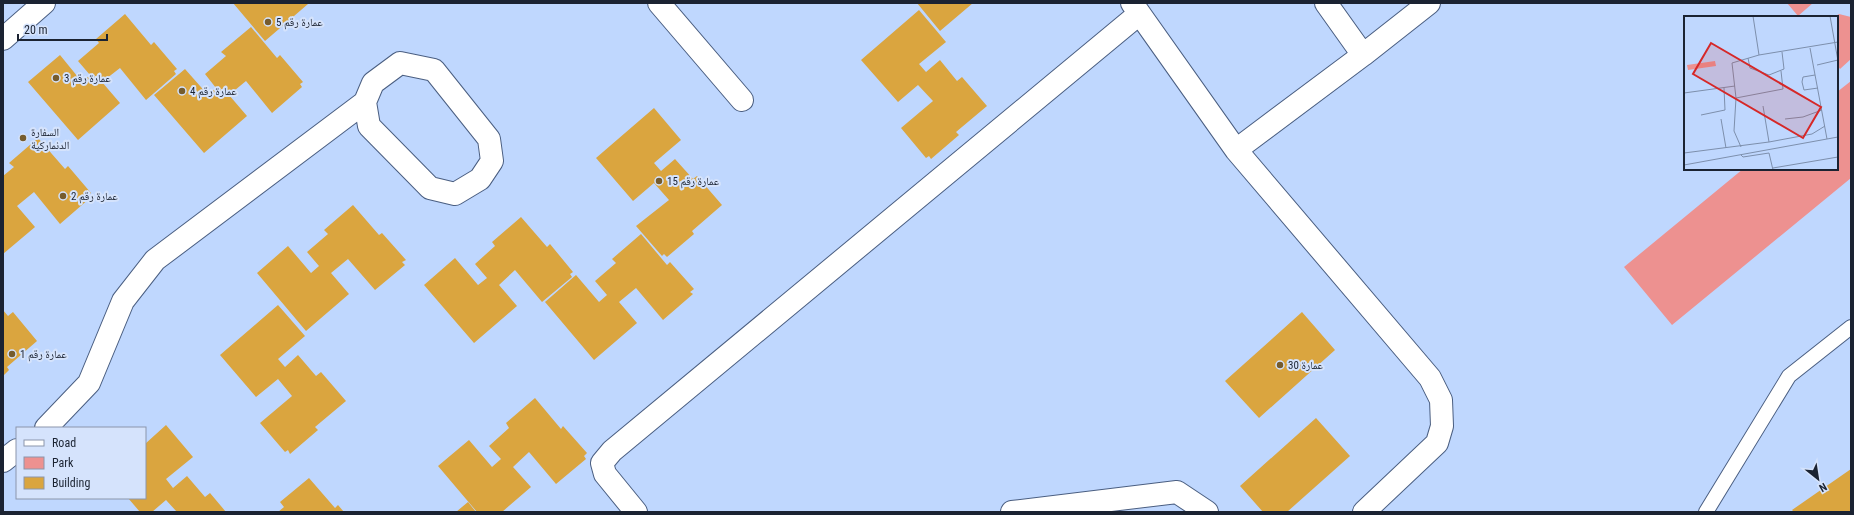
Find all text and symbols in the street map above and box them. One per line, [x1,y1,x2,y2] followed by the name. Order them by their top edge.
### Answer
[18,16,107,42] scale bar
[276,16,323,30] place label: عمارة رقم 5
[1684,16,1838,170] inset map
[263,17,273,27] marker: عمارة رقم 5
[24,23,48,37] text: 20 m
[64,72,111,86] place label: عمارة رقم 3
[51,73,61,83] marker: عمارة رقم 3
[190,85,237,99] place label: عمارة رقم 4
[177,86,187,96] marker: عمارة رقم 4
[31,126,69,152] place label: السفارة الدنماركية
[18,133,28,143] marker: السفارة الدنماركية
[667,175,720,189] place label: عمارة رقم 15
[654,176,664,186] marker: عمارة رقم 15
[71,190,118,204] place label: عمارة رقم 2
[58,191,68,201] marker: عمارة رقم 2
[20,348,67,362] place label: عمارة رقم 1
[7,349,17,359] marker: عمارة رقم 1
[1288,359,1323,372] place label: عمارة 30
[1275,360,1285,370] marker: عمارة 30
[16,427,146,499] legend
[52,436,76,450] text: Road
[52,456,74,470] text: Park
[1798,459,1838,499] north arrow
[52,476,90,490] text: Building
[1816,480,1829,495] text: N

